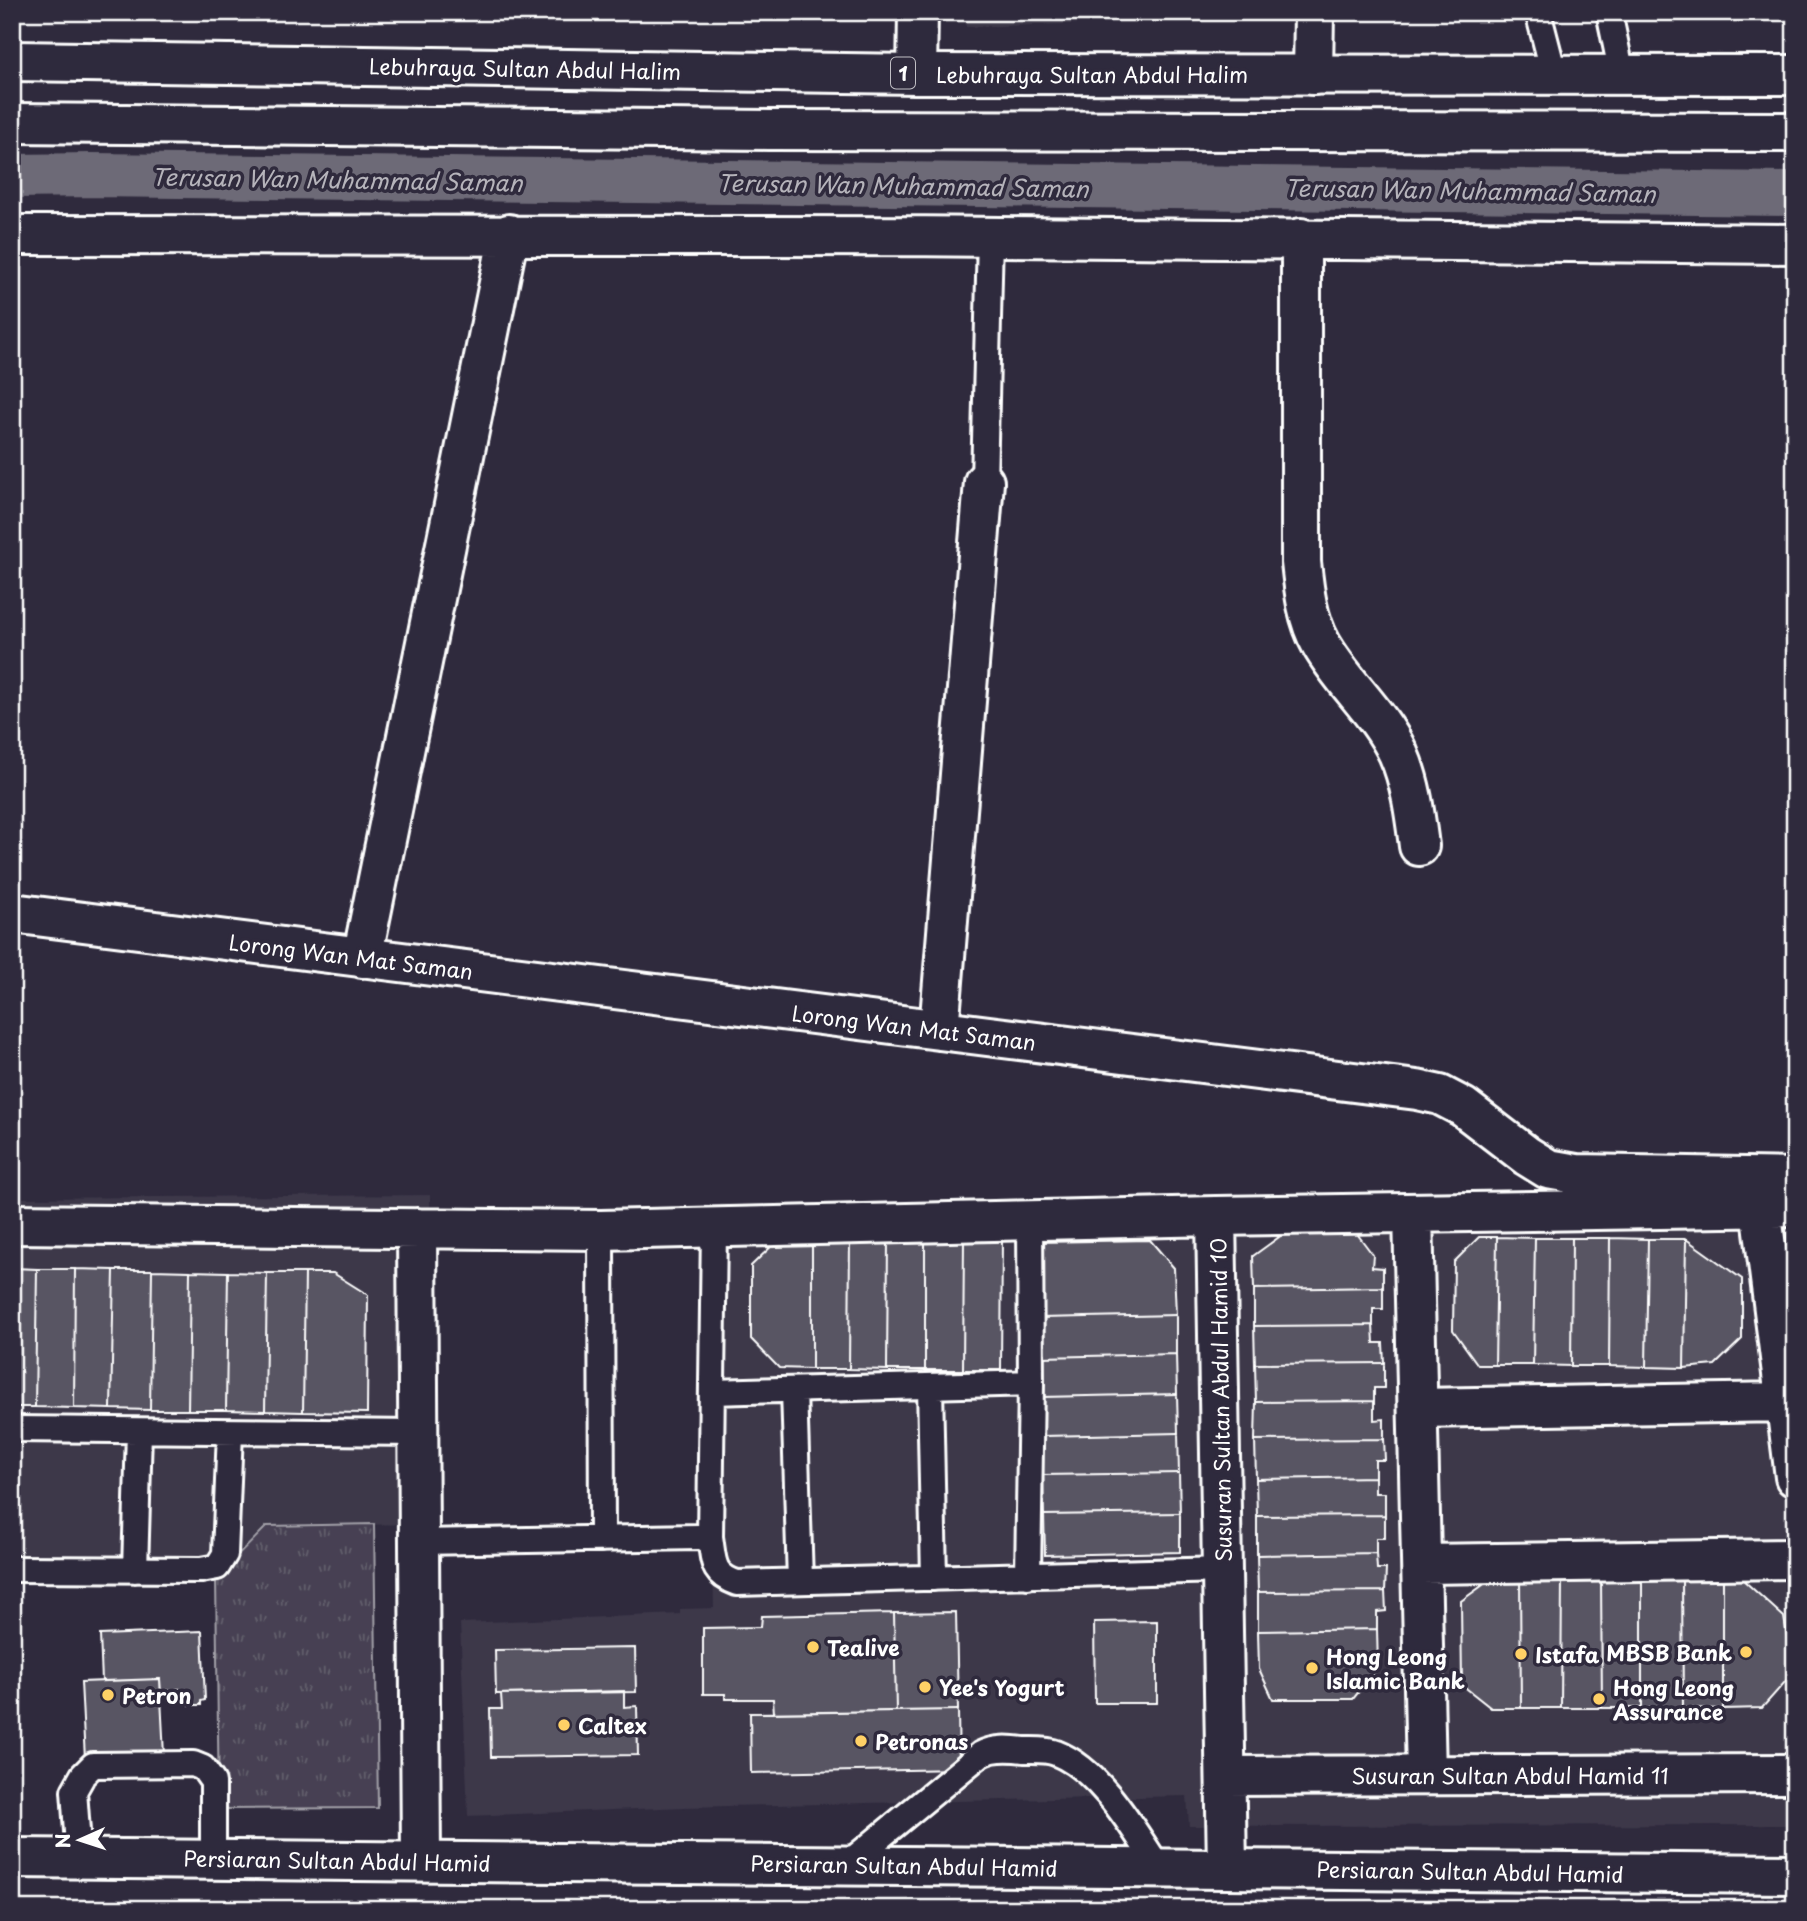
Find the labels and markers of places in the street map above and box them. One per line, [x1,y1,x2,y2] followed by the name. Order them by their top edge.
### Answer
[827,1631,900,1663] place label: Tealive
[1606,1636,1732,1668] place label: MBSB Bank
[1535,1638,1600,1670] place label: Istafa
[805,1639,821,1655] marker: Tealive
[1326,1640,1465,1696] place label: Hong Leong Islamic Bank
[1738,1644,1754,1660] marker: MBSB Bank
[1513,1646,1529,1662] marker: Istafa
[1304,1660,1320,1676] marker: Hong Leong Islamic Bank
[939,1671,1065,1703] place label: Yee's Yogurt
[1612,1671,1734,1727] place label: Hong Leong Assurance
[122,1679,191,1711] place label: Petron
[917,1679,933,1695] marker: Yee's Yogurt
[100,1687,116,1703] marker: Petron
[1591,1691,1607,1707] marker: Hong Leong Assurance
[578,1709,647,1741] place label: Caltex
[556,1717,572,1733] marker: Caltex
[875,1725,968,1757] place label: Petronas
[853,1733,869,1749] marker: Petronas

